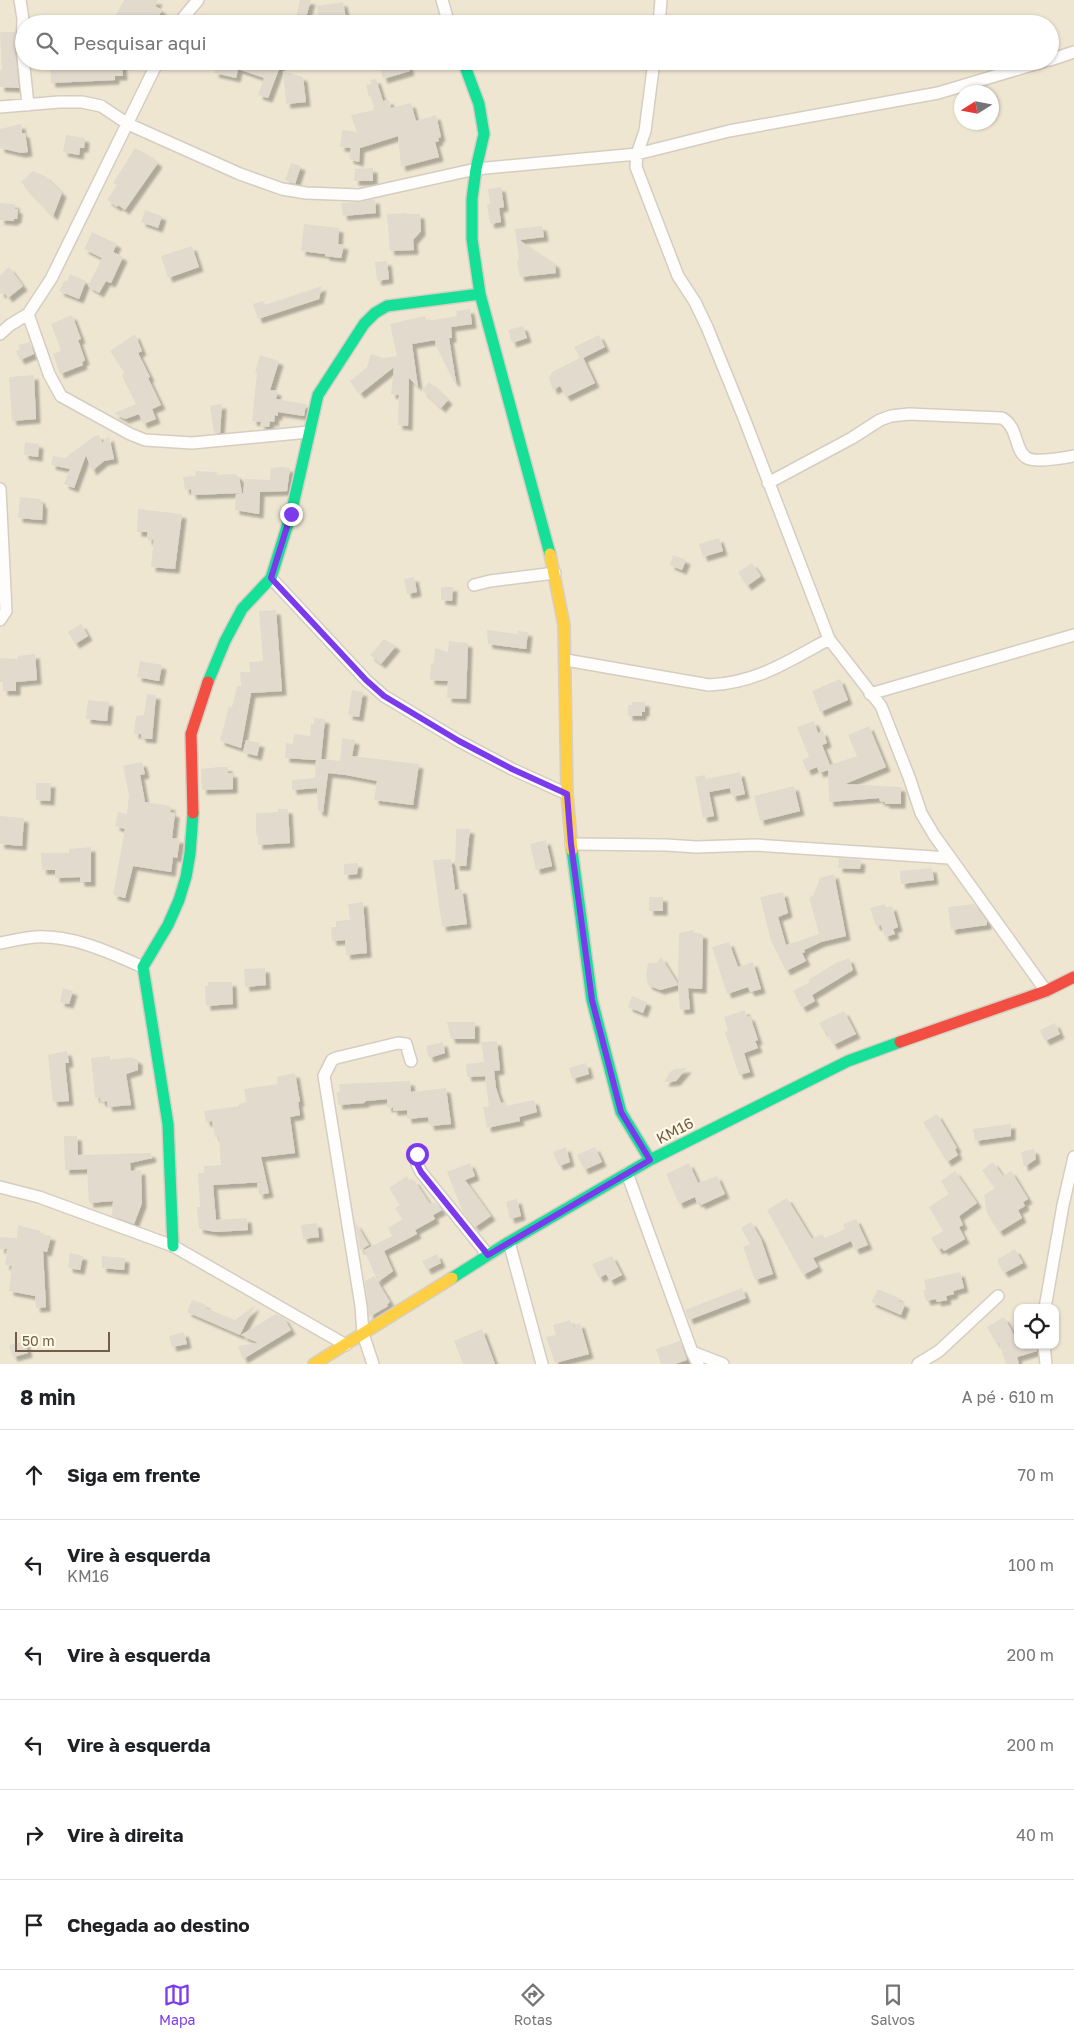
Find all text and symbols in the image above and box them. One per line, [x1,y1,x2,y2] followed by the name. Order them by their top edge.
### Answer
[15,15,1059,70] search box
[33,29,61,57] icon: search
[73,31,207,54] text: Pesquisar aqui
[954,85,999,130] north arrow
[280,503,303,526] route end
[653,1113,696,1147] street label: KM16
[406,1143,429,1166] route start
[1014,1304,1059,1349] map controls
[1014,1304,1059,1349] button: locate
[15,1329,110,1352] scale bar
[22,1332,55,1349] text: 50 m
[20,1384,76,1410] text: 8 min
[962,1387,1054,1407] text: A pé · 610 m
[20,1461,48,1489] icon: ahead
[67,1463,201,1486] text: Siga em frente
[1017,1465,1054,1485] text: 70 m
[67,1543,210,1566] text: Vire à esquerda
[20,1551,48,1579] icon: left
[1008,1555,1054,1575] text: 100 m
[67,1566,109,1586] text: KM16
[20,1641,48,1669] icon: left
[67,1643,210,1666] text: Vire à esquerda
[1007,1645,1054,1665] text: 200 m
[20,1731,48,1759] icon: left
[67,1733,210,1756] text: Vire à esquerda
[1007,1735,1054,1755] text: 200 m
[20,1821,48,1849] icon: right
[67,1823,184,1846] text: Vire à direita
[1016,1825,1054,1845] text: 40 m
[20,1911,48,1939] icon: arrive
[67,1913,250,1936] text: Chegada ao destino
[159,1981,196,2028] tab: Mapa
[514,1981,552,2028] tab: Rotas
[870,1981,915,2028] tab: Salvos

